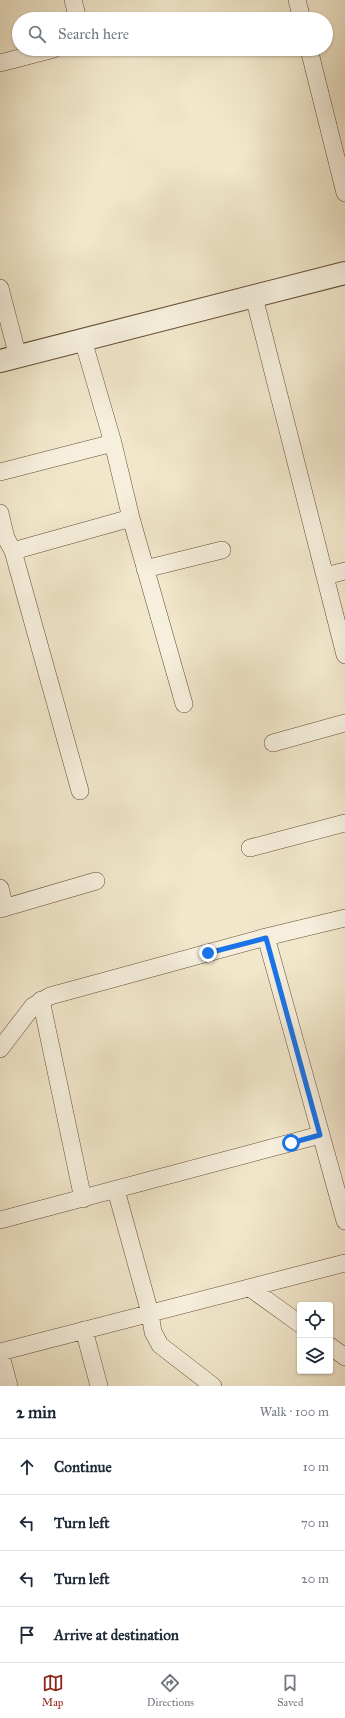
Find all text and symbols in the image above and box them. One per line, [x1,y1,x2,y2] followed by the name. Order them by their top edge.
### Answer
[12,12,333,56] search box
[26,23,48,45] icon: search
[58,25,129,43] text: Search here
[199,944,217,962] route end
[282,1134,300,1152] route start
[297,1302,333,1374] map controls
[297,1302,333,1338] button: locate
[297,1338,333,1374] button: layers
[16,1402,56,1423] text: 2 min
[260,1404,329,1420] text: Walk · 100 m
[16,1456,38,1478] icon: ahead
[54,1458,112,1476] text: Continue
[303,1459,329,1475] text: 10 m
[16,1512,38,1534] icon: left
[54,1514,110,1532] text: Turn left
[301,1515,329,1531] text: 70 m
[16,1568,38,1590] icon: left
[54,1570,110,1588] text: Turn left
[301,1571,329,1587] text: 20 m
[16,1624,38,1646] icon: arrive
[54,1626,179,1644] text: Arrive at destination
[42,1672,64,1709] tab: Map
[147,1672,194,1709] tab: Directions
[277,1672,303,1709] tab: Saved

